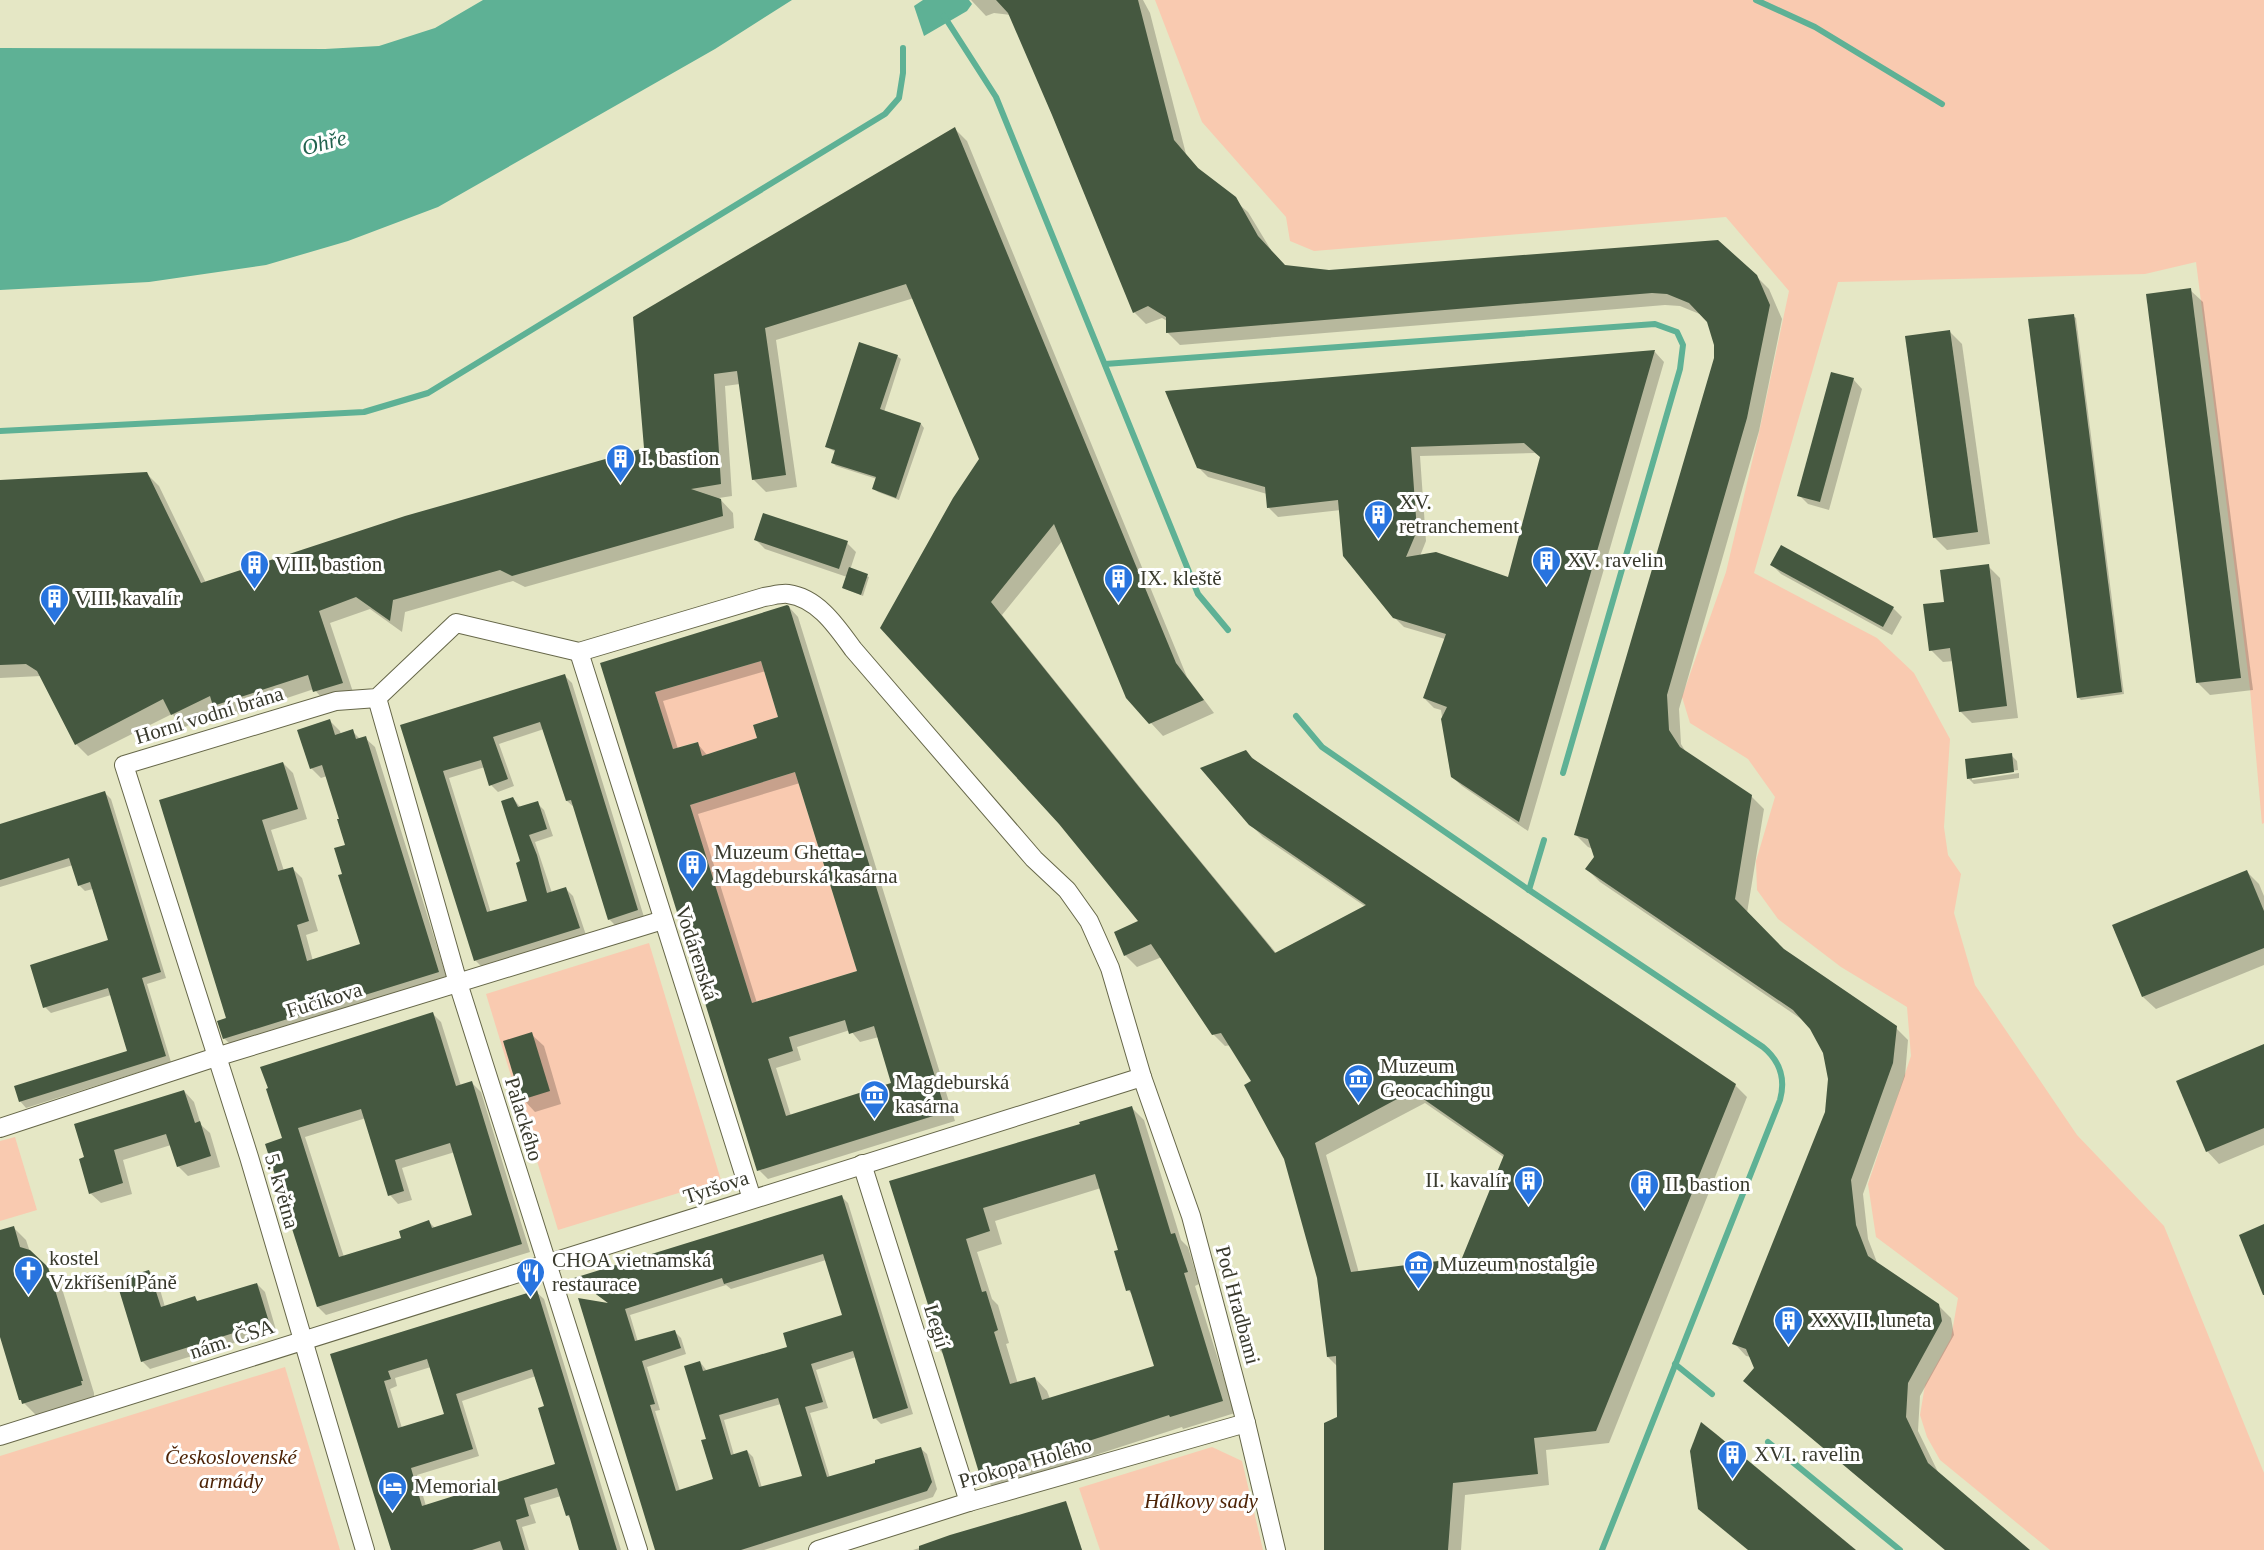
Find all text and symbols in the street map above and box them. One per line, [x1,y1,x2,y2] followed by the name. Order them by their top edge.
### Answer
[299,124,349,160] water label: Ohře
[604,442,636,484] building icon: I. bastion
[641,446,720,470] place label: I. bastion
[1399,490,1519,538] place label: XV. retranchement
[1362,498,1394,540] building icon: XV. retranchement
[1530,544,1562,586] building icon: XV. ravelin
[238,548,270,590] building icon: VIII. bastion
[1567,548,1664,572] place label: XV. ravelin
[275,552,383,576] place label: VIII. bastion
[1103,562,1135,604] building icon: IX. kleště
[1140,566,1222,590] place label: IX. kleště
[38,582,70,624] building icon: VIII. kavalír
[75,586,180,610] place label: VIII. kavalír
[132,681,287,749] street label: Horní vodní brána
[714,840,898,888] place label: Muzeum Ghetta - Magdeburská kasárna
[677,848,709,890] building icon: Muzeum Ghetta - Magdeburská kasárna
[671,903,724,1004] street label: Vodárenská
[283,977,366,1023] street label: Fučíkova
[1380,1054,1491,1102] place label: Muzeum Geocachingu
[1343,1062,1375,1104] museum icon: Muzeum Geocachingu
[895,1070,1010,1118] place label: Magdeburská kasárna
[500,1074,548,1164] street label: Palackého
[858,1078,890,1120] museum icon: Magdeburská kasárna
[260,1151,304,1232] street label: 5. května
[1513,1164,1545,1206] building icon: II. kavalír
[680,1165,752,1209] street label: Tyršova
[1425,1168,1508,1192] place label: II. kavalír
[1628,1168,1660,1210] building icon: II. bastion
[1665,1172,1751,1196] place label: II. bastion
[1211,1243,1265,1367] street label: Pod Hradbami
[49,1246,177,1294] place label: kostel Vzkříšení Páně
[552,1248,712,1296] place label: CHOA vietnamská restaurace
[1402,1248,1434,1290] museum icon: Muzeum nostalgie
[1439,1252,1595,1276] place label: Muzeum nostalgie
[12,1254,44,1296] church icon: kostel Vzkříšení Páně
[515,1256,547,1298] restaurant icon: CHOA vietnamská restaurace
[919,1301,955,1351] street label: Legií
[1773,1304,1805,1346] building icon: XXVII. luneta
[1810,1308,1932,1332] place label: XXVII. luneta
[187,1314,278,1364] street label: nám. ČSA
[956,1433,1094,1493] street label: Prokopa Holého
[1717,1438,1749,1480] building icon: XVI. ravelin
[1754,1442,1861,1466] place label: XVI. ravelin
[165,1445,299,1493] park label: Československé armády
[377,1470,409,1512] hotel icon: Memorial
[414,1474,497,1498] place label: Memorial
[1143,1489,1259,1513] park label: Hálkovy sady

